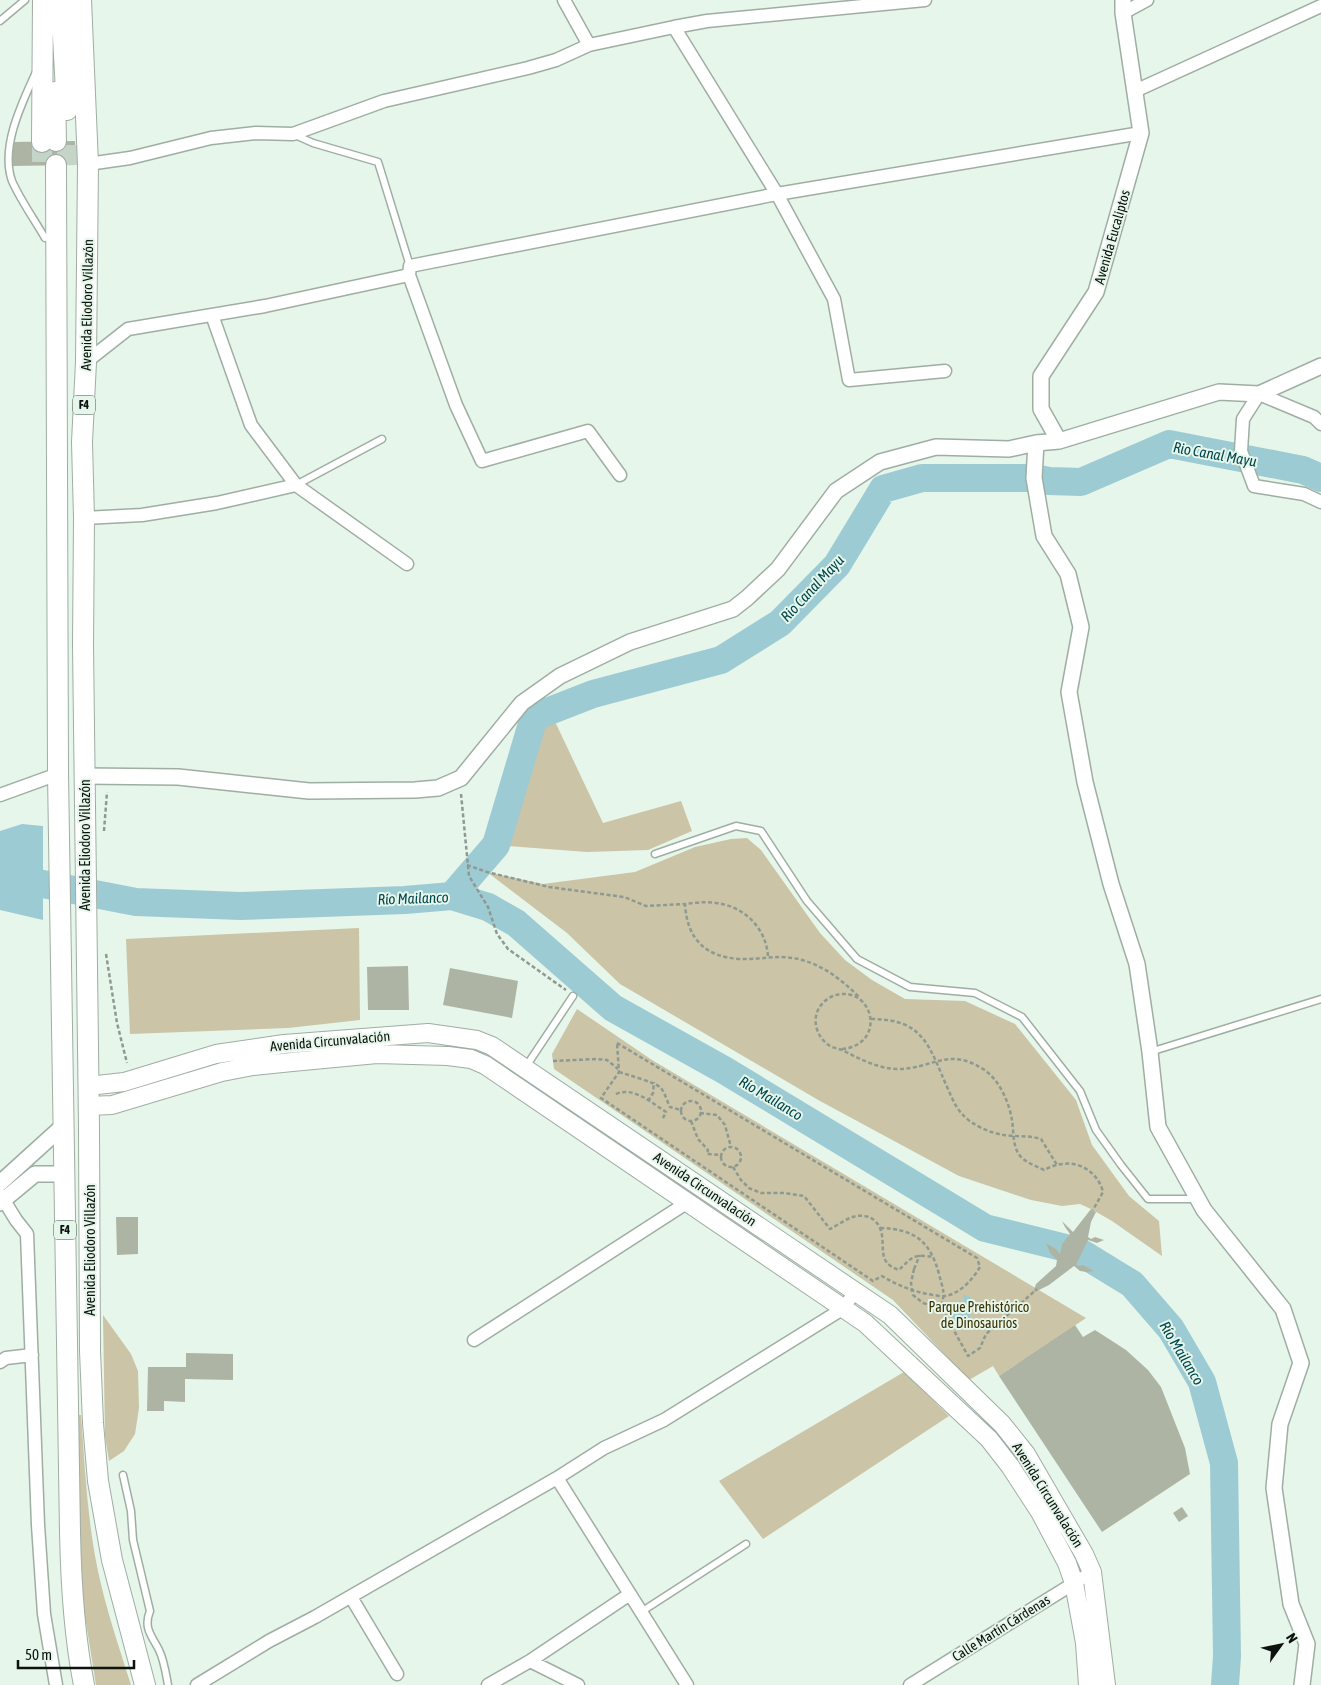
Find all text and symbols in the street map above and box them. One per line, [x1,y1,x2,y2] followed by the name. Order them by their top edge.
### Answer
[1091,188,1133,286] street label: Avenida Eucaliptos
[78,239,96,371] street label: Avenida Eliodoro Villazón
[73,396,95,414] road number: F4
[1172,438,1258,470] water label: Rio Canal Mayu
[777,551,847,625] water label: Rio Canal Mayu
[77,779,93,911] street label: Avenida Eliodoro Villazón
[377,888,449,908] water label: Río Mailanco
[269,1028,391,1054] street label: Avenida Circunvalación
[736,1072,806,1124] water label: Río Mailanco
[651,1149,759,1229] street label: Avenida Circunvalación
[82,1184,98,1316] street label: Avenida Eliodoro Villazón
[54,1220,76,1240] road number: F4
[929,1299,1029,1331] park label: Parque Prehistórico de Dinosaurios
[1156,1318,1208,1388] water label: Río Mailanco
[1009,1440,1087,1550] street label: Avenida Circunvalación
[949,1591,1053,1665] street label: Calle Martín Cárdenas
[1256,1620,1306,1670] north arrow
[1283,1630,1301,1646] text: N
[18,1638,134,1670] scale bar
[25,1646,52,1663] text: 50 m

